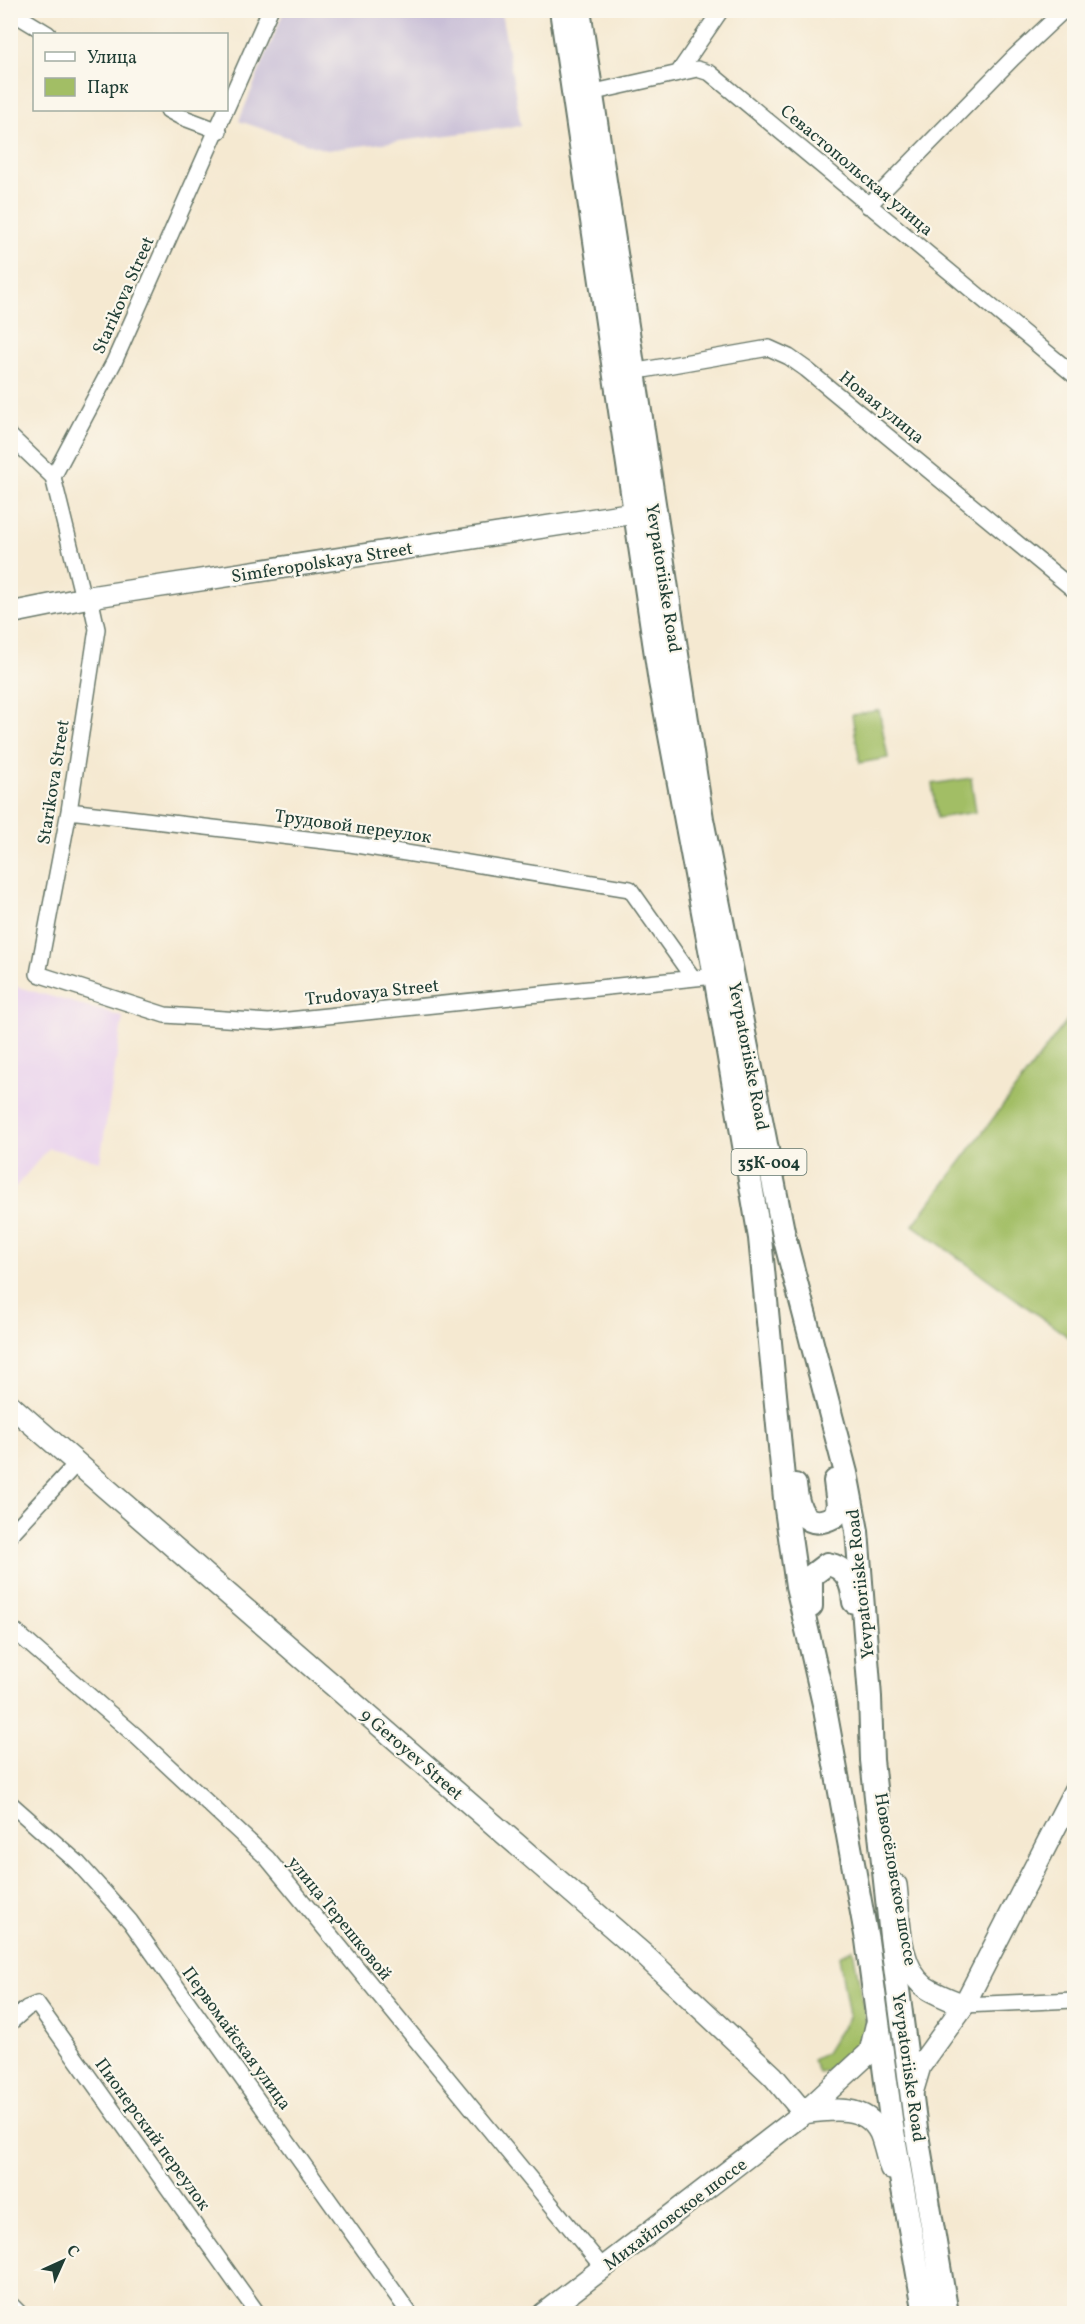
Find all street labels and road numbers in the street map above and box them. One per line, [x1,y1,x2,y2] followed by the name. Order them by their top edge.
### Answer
[774,100,938,243] street label: Севастопольская улица
[87,233,161,358] street label: Starikova Street
[833,366,929,451] street label: Новая улица
[638,502,687,655] street label: Yevpatoriiske Road
[230,537,415,590] street label: Simferopolskaya Street
[32,718,77,847] street label: Starikova Street
[273,804,433,851] street label: Трудовой переулок
[304,974,440,1013] street label: Trudovaya Street
[721,980,774,1133] street label: Yevpatoriiske Road
[732,1149,806,1175] road number: 35К-004
[841,1508,882,1660] street label: Yevpatoriiske Road
[354,1703,468,1807] street label: 9 Geroyev Street
[867,1791,922,1968] street label: Новосёловское шоссе
[281,1851,397,1986] street label: улица Терешковой
[175,1962,296,2116] street label: Первомайская улица
[885,1991,930,2144] street label: Yevpatoriiske Road
[88,2054,216,2216] street label: Пионерский переулок
[599,2153,753,2277] street label: Михайловское шоссе

